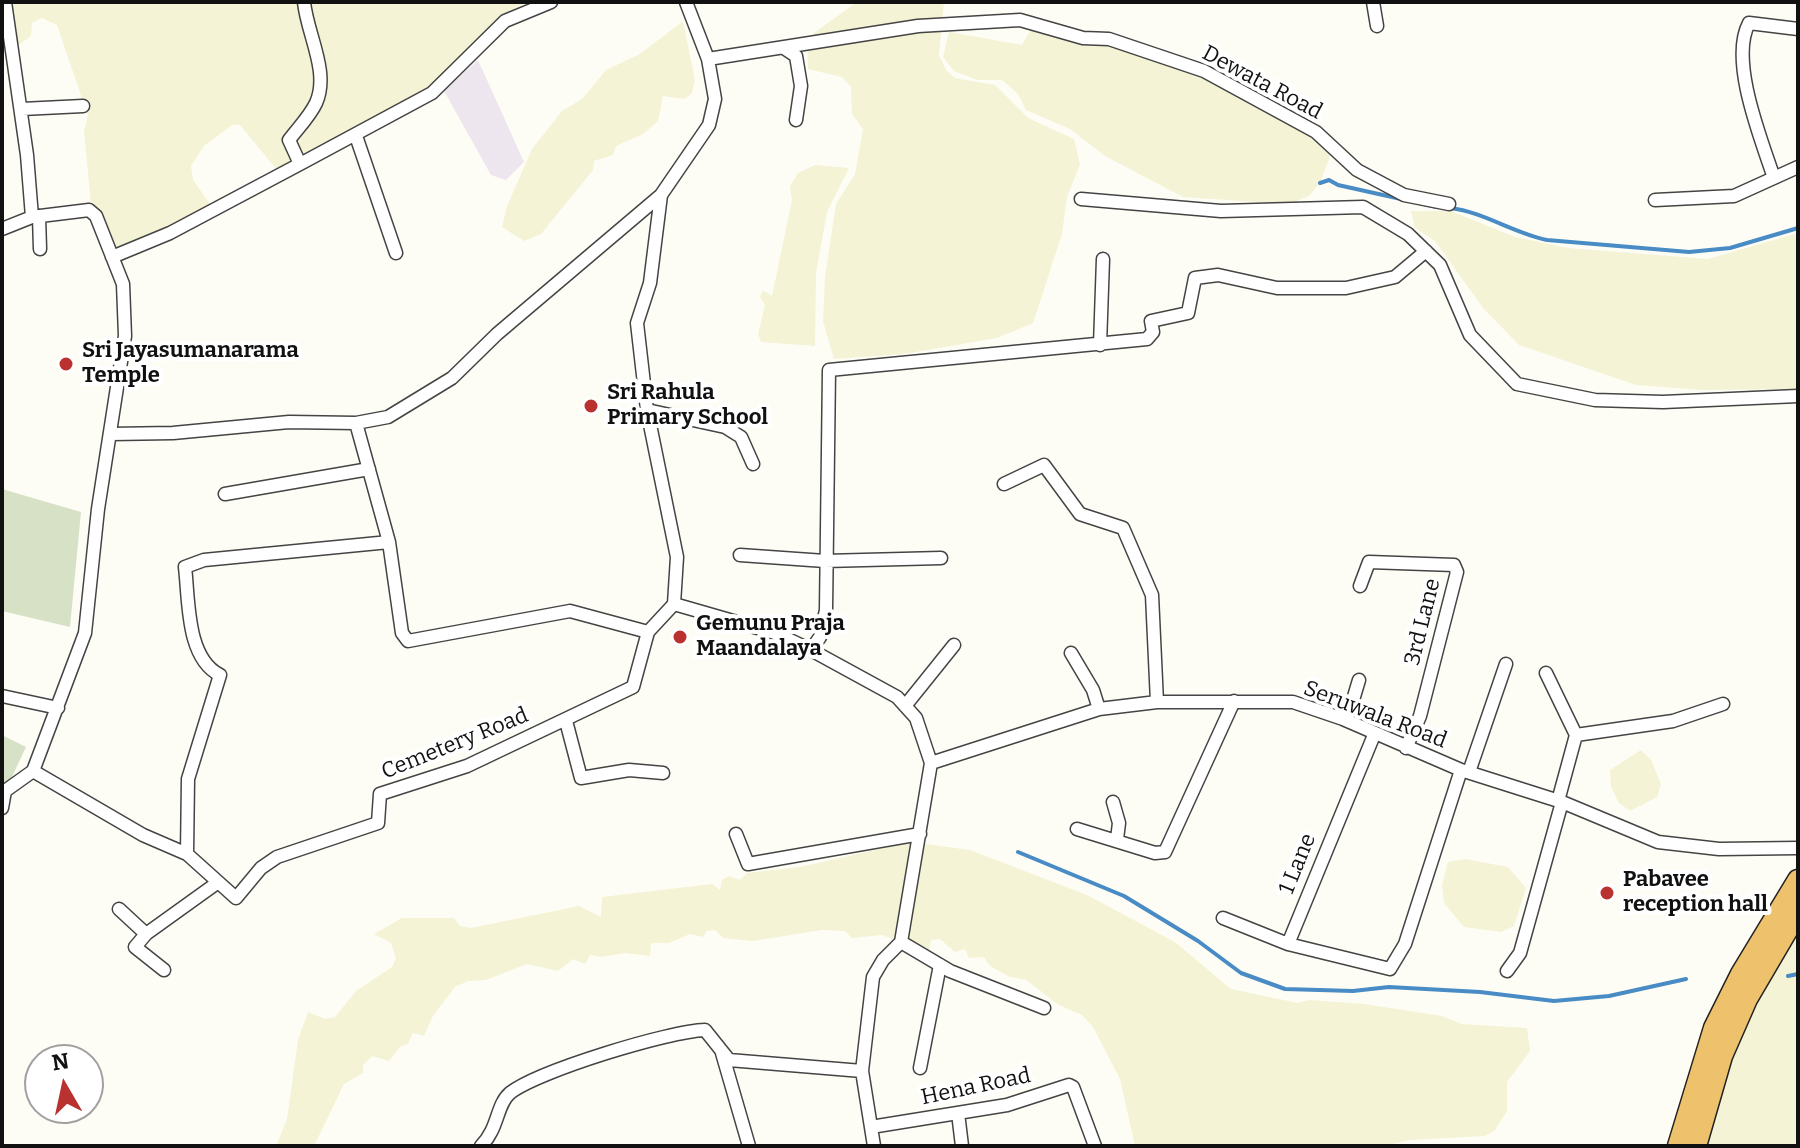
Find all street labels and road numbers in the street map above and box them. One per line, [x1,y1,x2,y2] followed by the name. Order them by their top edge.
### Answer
[1197,40,1327,126] street label: Dewata Road
[1399,576,1447,668] street label: 3rd Lane
[1300,676,1450,754] street label: Seruwala Road
[378,703,532,785] street label: Cemetery Road
[1274,830,1322,898] street label: 1 Lane
[919,1063,1033,1111] street label: Hena Road

